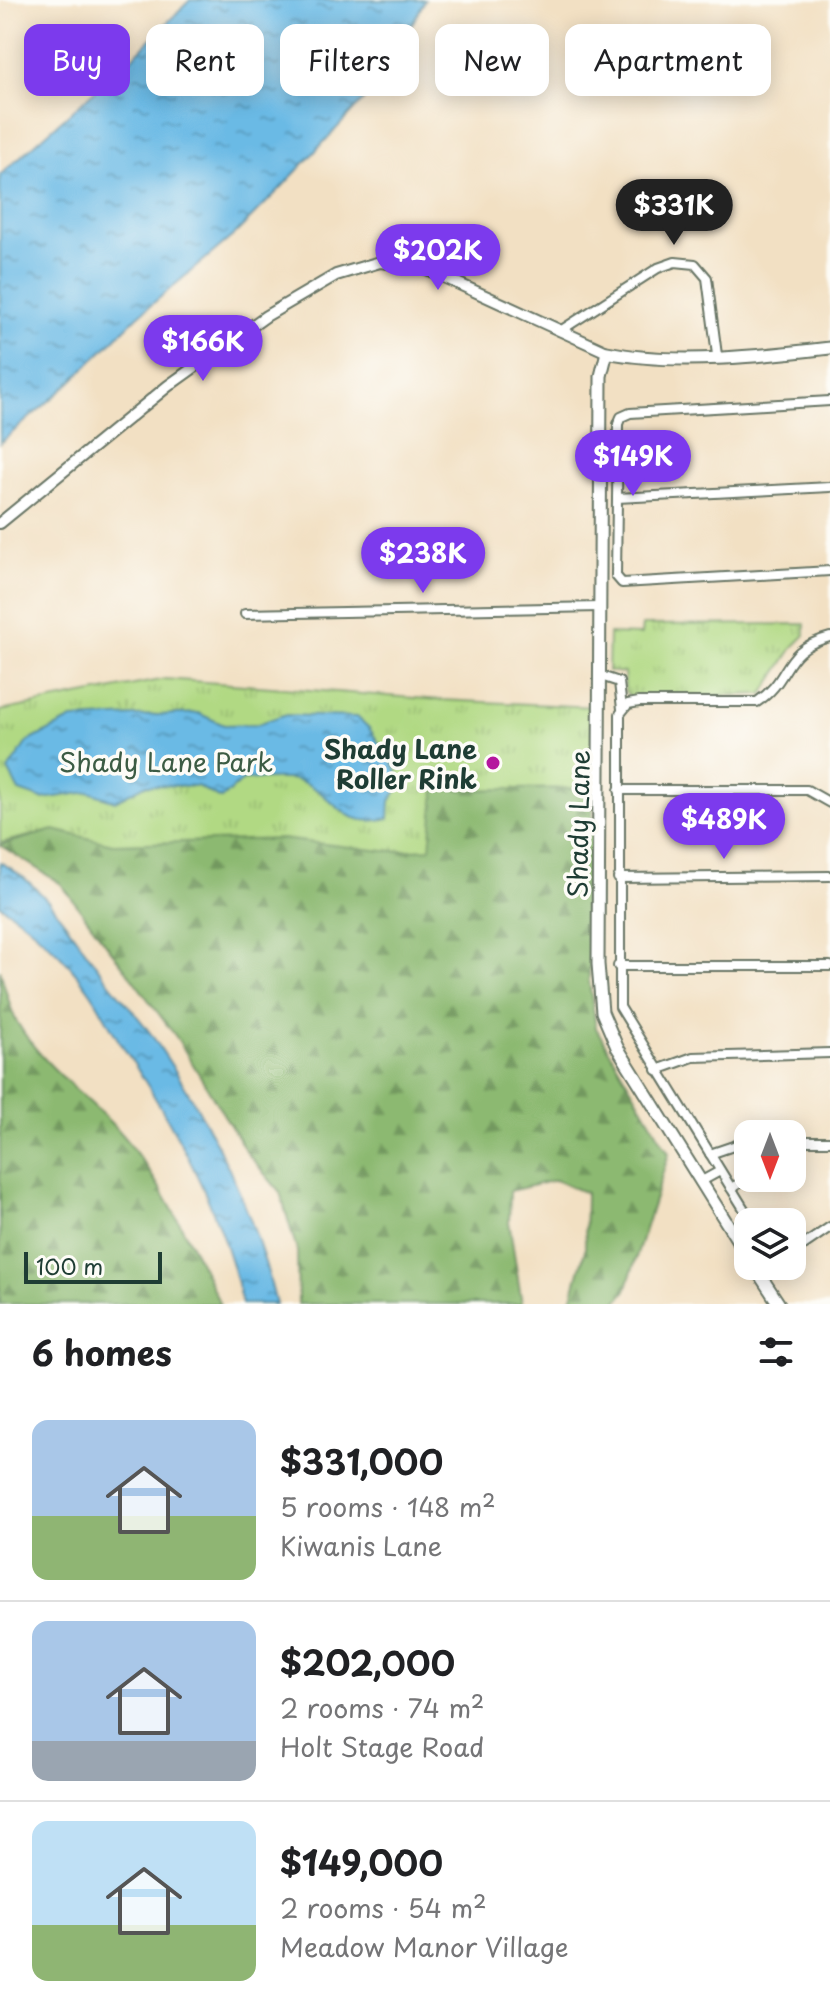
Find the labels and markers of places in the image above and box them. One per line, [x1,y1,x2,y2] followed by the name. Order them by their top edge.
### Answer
[618,179,730,247] pin: $331K
[382,224,494,292] pin: $202K
[147,315,259,383] pin: $166K
[577,430,689,498] pin: $149K
[367,527,479,595] pin: $238K
[324,729,477,798] place label: Shady Lane Roller Rink
[484,754,502,772] marker: Shady Lane Roller Rink
[668,793,780,861] pin: $489K

